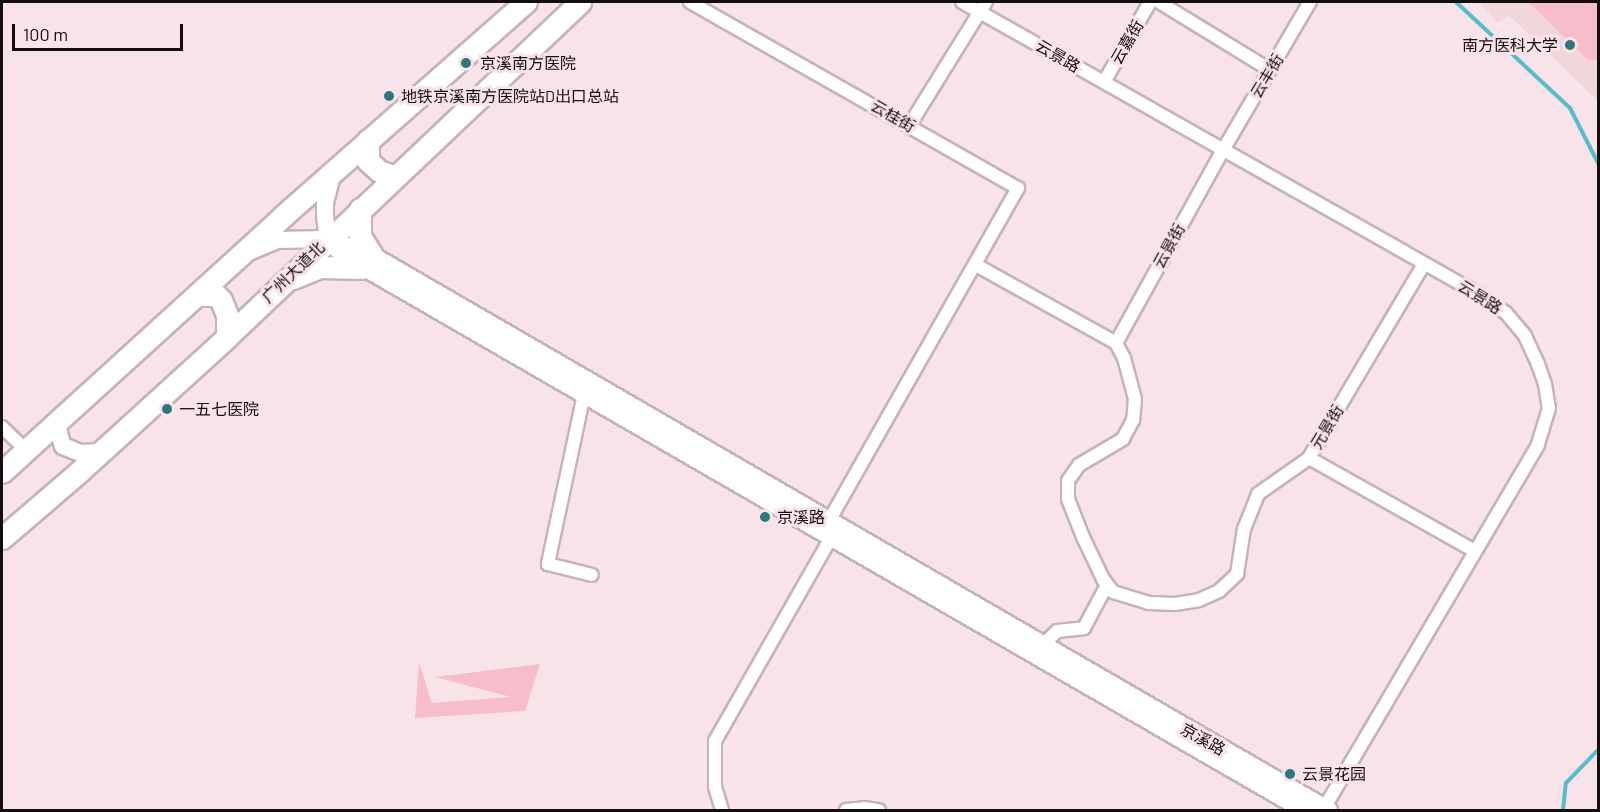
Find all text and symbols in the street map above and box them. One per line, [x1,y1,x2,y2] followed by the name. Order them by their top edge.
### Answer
[15,12,186,50] scale bar
[1107,16,1147,68] street label: 云嘉街
[23,23,68,45] text: 100 m
[1462,35,1558,55] place label: 南方医科大学
[1032,36,1084,76] street label: 云景路
[1563,38,1577,52] marker: 南方医科大学
[1246,50,1288,102] street label: 云丰街
[480,53,576,73] place label: 京溪南方医院
[457,54,475,72] marker: 京溪南方医院
[401,86,619,106] place label: 地铁京溪南方医院站D出口总站
[382,89,396,103] marker: 地铁京溪南方医院站D出口总站
[867,96,919,136] street label: 云桂街
[1149,220,1189,272] street label: 云景街
[258,237,328,307] street label: 广州大道北
[1455,276,1505,318] street label: 云景路
[179,399,259,419] place label: 一五七医院
[1306,401,1348,453] street label: 元景街
[160,402,174,416] marker: 一五七医院
[777,507,825,527] place label: 京溪路
[758,510,772,524] marker: 京溪路
[1177,719,1229,759] street label: 京溪路
[1302,764,1366,784] place label: 云景花园
[1283,767,1297,781] marker: 云景花园

